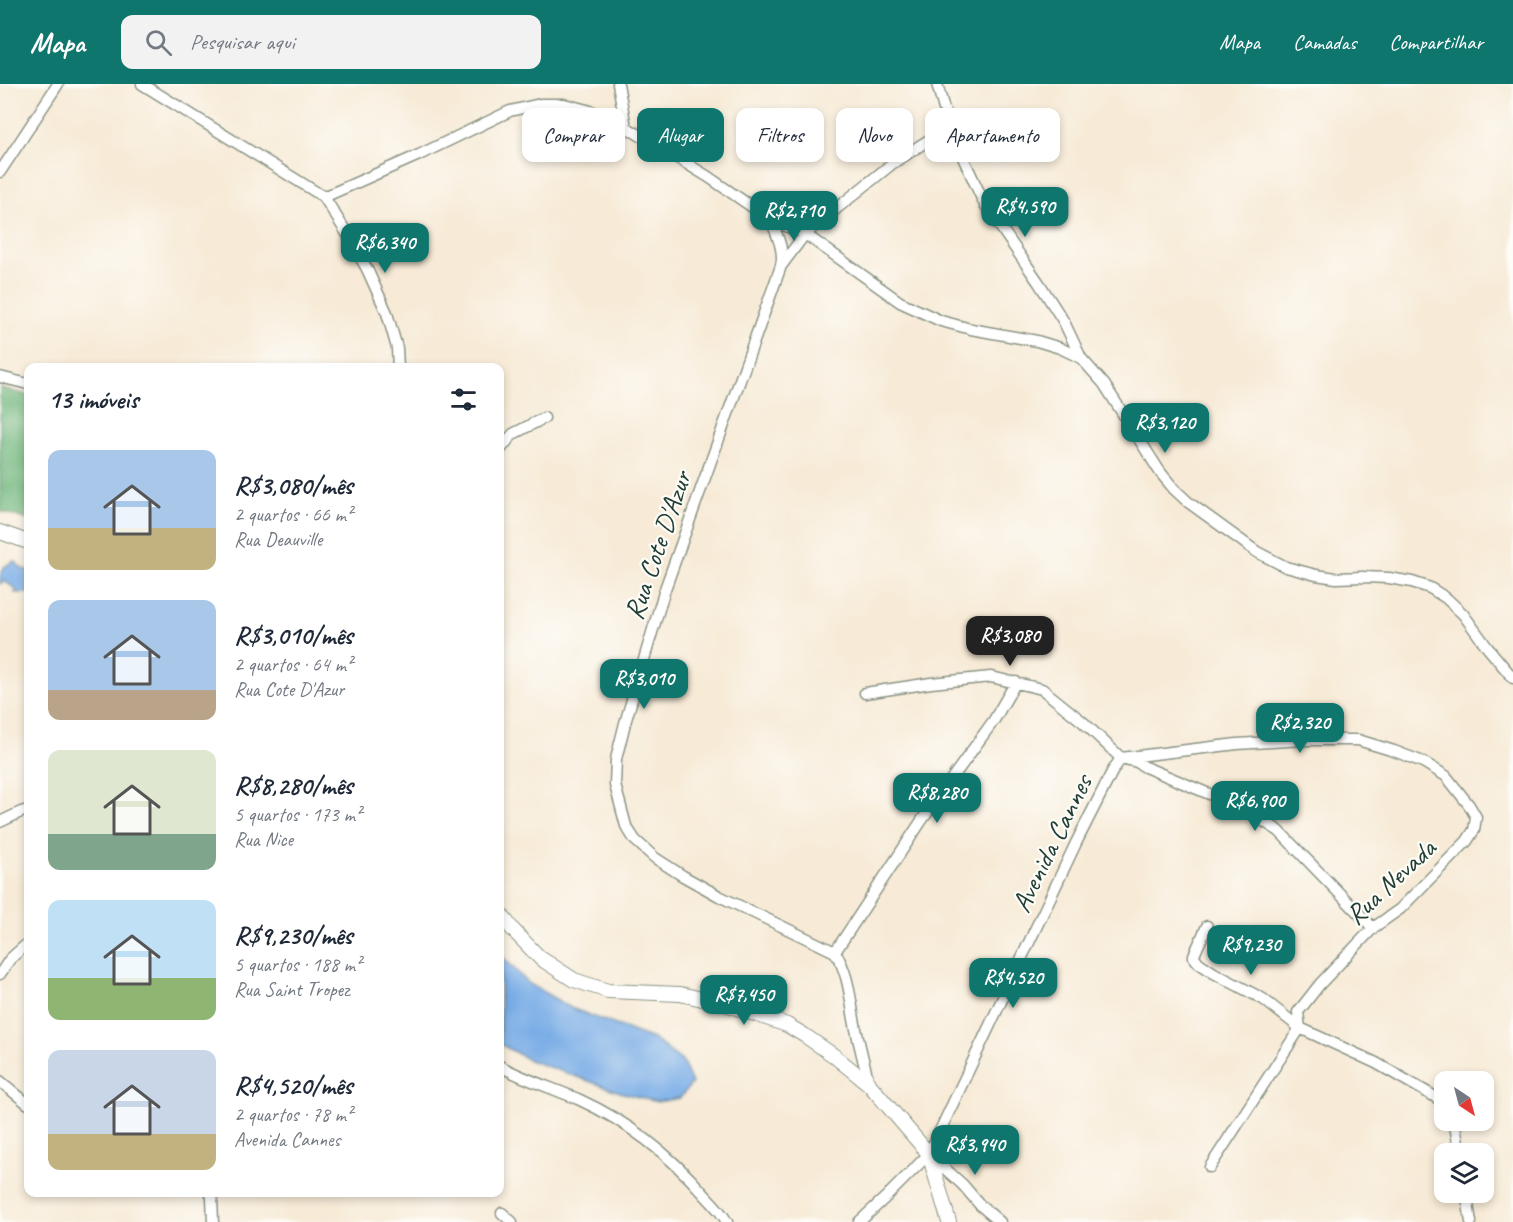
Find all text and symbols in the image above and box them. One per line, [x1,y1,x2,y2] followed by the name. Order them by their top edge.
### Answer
[121,15,541,69] search box
[30,25,85,60] text: Mapa
[142,26,175,59] icon: search
[190,28,295,56] text: Pesquisar aqui
[1219,29,1260,55] text: Mapa
[1293,29,1356,55] text: Camadas
[1389,29,1483,55] text: Compartilhar
[522,108,625,162] chip: Comprar
[637,108,724,162] chip: Alugar
[736,108,824,162] chip: Filtros
[836,108,913,162] chip: Novo
[925,108,1060,162] chip: Apartamento
[970,187,1080,238] pin: R$4,590
[739,191,849,242] pin: R$2,710
[995,194,1055,219] text: R$4,590
[764,198,824,223] text: R$2,710
[330,223,440,274] pin: R$6,340
[355,230,415,255] text: R$6,340
[48,383,138,416] text: 13 imóveis
[447,383,480,416] icon: filters
[1110,403,1220,454] pin: R$3,120
[1135,410,1195,435] text: R$3,120
[616,465,700,624] street label: Rua Cote D'Azur
[234,469,353,502] text: R$3,080/mês
[96,474,168,546] icon: home
[234,502,352,527] text: 2 quartos · 66 m²
[234,527,322,552] text: Rua Deauville
[955,616,1065,667] pin: R$3,080
[234,619,353,652] text: R$3,010/mês
[980,623,1040,648] text: R$3,080
[96,624,168,696] icon: home
[234,652,352,677] text: 2 quartos · 64 m²
[589,659,699,710] pin: R$3,010
[614,666,674,691] text: R$3,010
[234,677,344,702] text: Rua Cote D'Azur
[1245,703,1355,754] pin: R$2,320
[1270,710,1330,735] text: R$2,320
[1003,767,1101,918] street label: Avenida Cannes
[234,769,353,802] text: R$8,280/mês
[882,773,992,824] pin: R$8,280
[96,774,168,846] icon: home
[907,780,967,805] text: R$8,280
[1200,781,1310,832] pin: R$6,900
[1225,788,1285,813] text: R$6,900
[234,802,361,827] text: 5 quartos · 173 m²
[234,827,293,852] text: Rua Nice
[1338,830,1444,932] street label: Rua Nevada
[234,919,352,952] text: R$9,230/mês
[96,924,168,996] icon: home
[1196,925,1306,976] pin: R$9,230
[1221,932,1281,957] text: R$9,230
[234,952,361,977] text: 5 quartos · 188 m²
[958,958,1068,1009] pin: R$4,520
[983,965,1043,990] text: R$4,520
[689,975,799,1026] pin: R$7,450
[234,977,349,1002] text: Rua Saint Tropez
[714,982,774,1007] text: R$7,450
[234,1069,352,1102] text: R$4,520/mês
[1434,1071,1494,1131] north arrow
[1434,1071,1494,1203] map controls
[96,1074,168,1146] icon: home
[234,1102,352,1127] text: 2 quartos · 78 m²
[920,1125,1030,1176] pin: R$3,940
[234,1127,340,1152] text: Avenida Cannes
[945,1132,1005,1157] text: R$3,940
[1434,1143,1494,1203] button: layers

